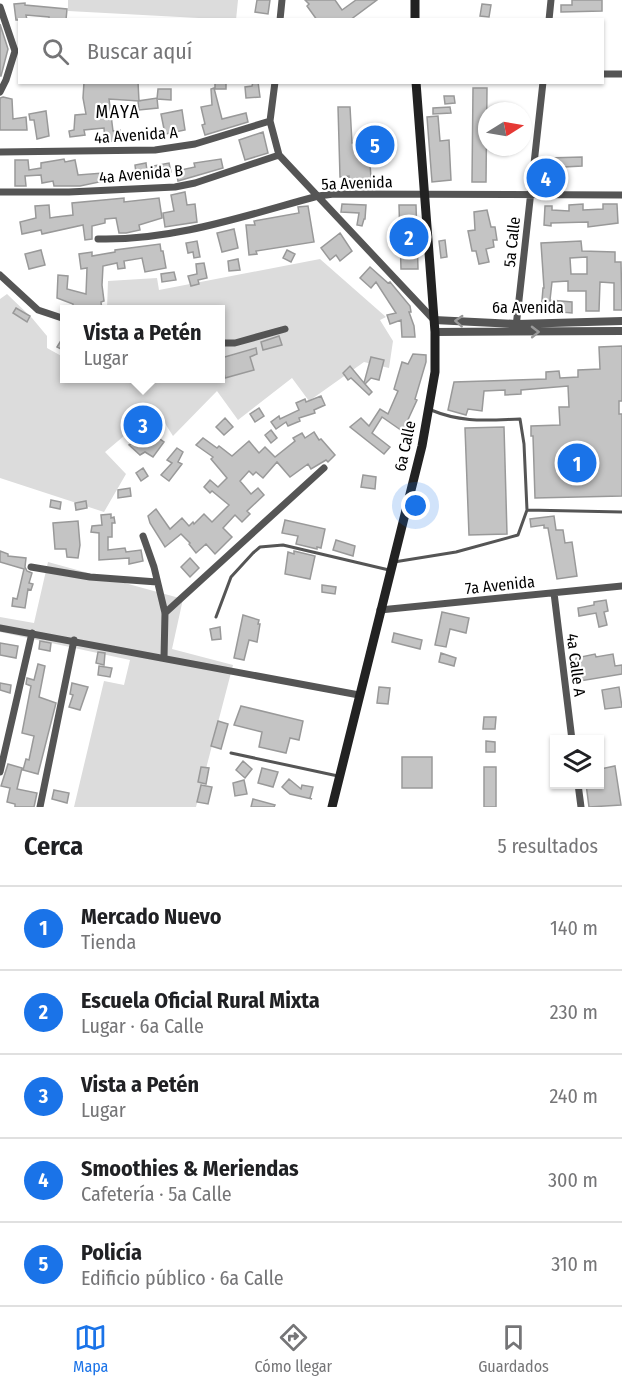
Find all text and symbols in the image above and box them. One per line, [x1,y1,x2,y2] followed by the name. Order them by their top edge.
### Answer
[18,18,604,84] search box
[39,35,72,68] icon: search
[87,38,192,65] text: Buscar aquí
[96,101,140,123] district label: MAYA
[478,102,532,156] north arrow
[356,122,394,168] pin: 5
[94,123,179,147] street label: 4a Avenida A
[526,156,566,201] pin: 4
[98,161,184,187] street label: 4a Avenida B
[321,172,393,194] street label: 5a Avenida
[390,214,428,260] pin: 2
[500,216,524,268] street label: 5a Calle
[492,298,564,317] street label: 6a Avenida
[60,305,225,383] popup
[454,314,463,327] one-way arrow
[84,319,201,346] text: Vista a Petén
[531,326,540,339] one-way arrow
[84,346,128,370] text: Lugar
[124,402,162,448] pin: 3
[390,419,420,473] street label: 6a Calle
[558,440,596,486] pin: 1
[401,491,430,520] your location
[464,572,536,598] street label: 7a Avenida
[563,632,589,698] street label: 4a Calle A
[550,735,604,789] map controls
[550,735,604,789] button: layers
[24,831,83,862] text: Cerca
[498,834,598,858] text: 5 resultados
[81,903,222,930] text: Mercado Nuevo
[39,916,48,940] text: 1
[550,916,598,940] text: 140 m
[81,930,136,954] text: Tienda
[81,987,320,1014] text: Escuela Oficial Rural Mixta
[39,1000,48,1024] text: 2
[550,1000,598,1024] text: 230 m
[81,1014,204,1038] text: Lugar · 6a Calle
[81,1071,199,1098] text: Vista a Petén
[39,1084,48,1108] text: 3
[549,1084,598,1108] text: 240 m
[81,1098,126,1122] text: Lugar
[81,1155,299,1182] text: Smoothies & Meriendas
[38,1168,49,1192] text: 4
[548,1168,598,1192] text: 300 m
[81,1182,232,1206] text: Cafetería · 5a Calle
[81,1239,142,1266] text: Policía
[39,1252,48,1276] text: 5
[551,1252,598,1276] text: 310 m
[81,1266,284,1290] text: Edificio público · 6a Calle
[73,1321,108,1376] tab: Mapa
[255,1321,332,1376] tab: Cómo llegar
[478,1321,549,1376] tab: Guardados

